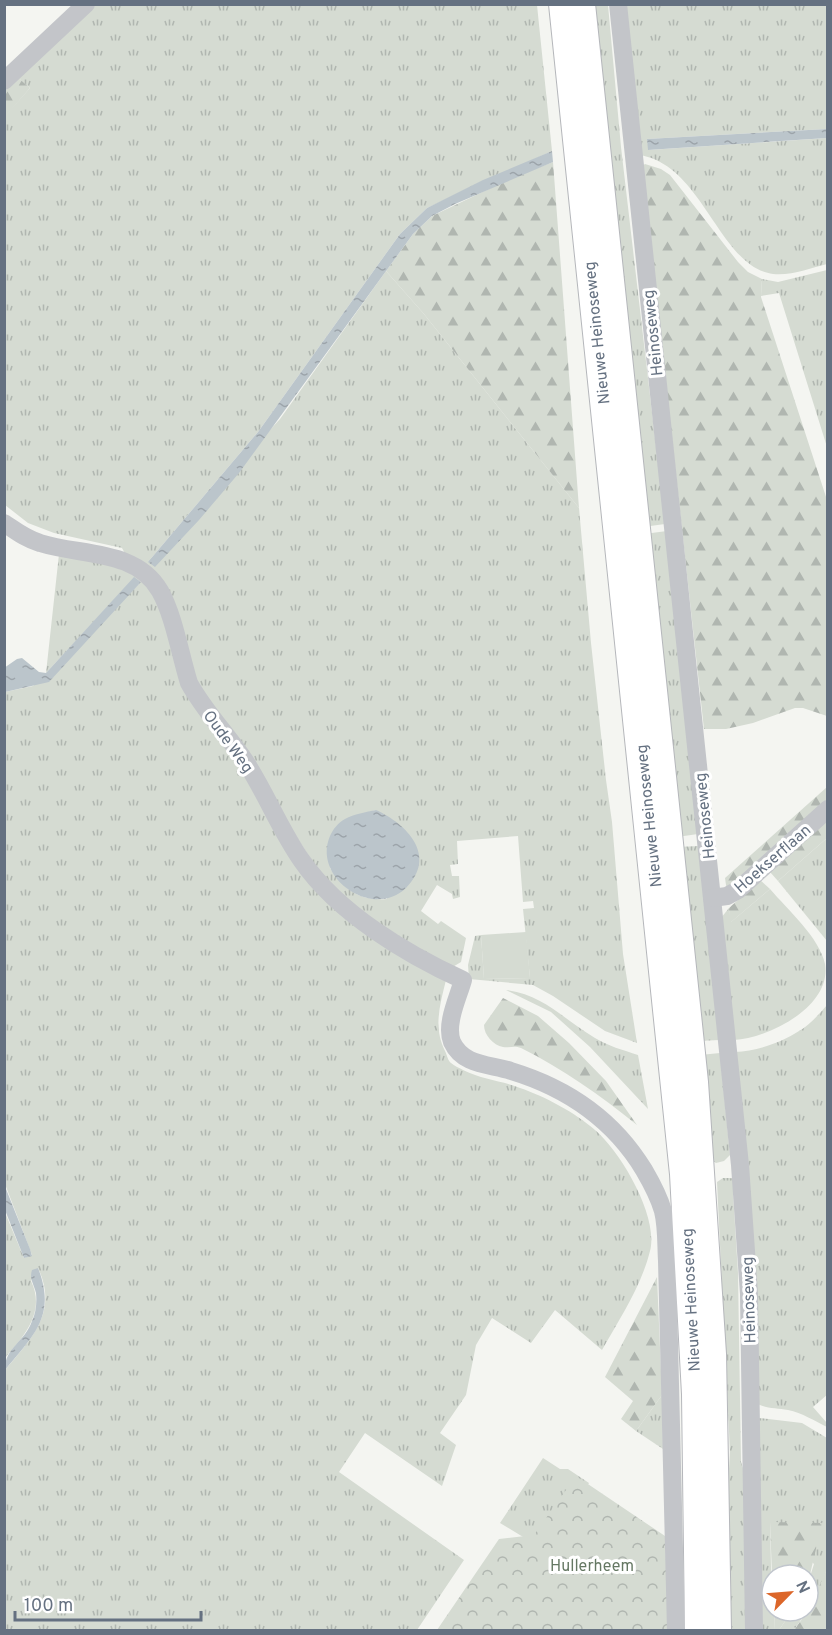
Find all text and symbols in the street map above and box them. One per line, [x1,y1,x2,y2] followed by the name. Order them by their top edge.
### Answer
[581,260,615,405] street label: Nieuwe Heinoseweg
[640,289,668,377] street label: Heinoseweg
[198,707,257,777] street label: Oude Weg
[633,743,667,888] street label: Nieuwe Heinoseweg
[692,772,720,860] street label: Heinoseweg
[731,821,816,898] street label: Hoekserflaan
[678,1228,706,1372] street label: Nieuwe Heinoseweg
[738,1256,762,1344] street label: Heinoseweg
[550,1557,634,1577] park label: Hullerheem
[760,1563,820,1623] north arrow
[790,1578,813,1597] text: N
[15,1584,201,1622] scale bar
[24,1595,73,1618] text: 100 m

